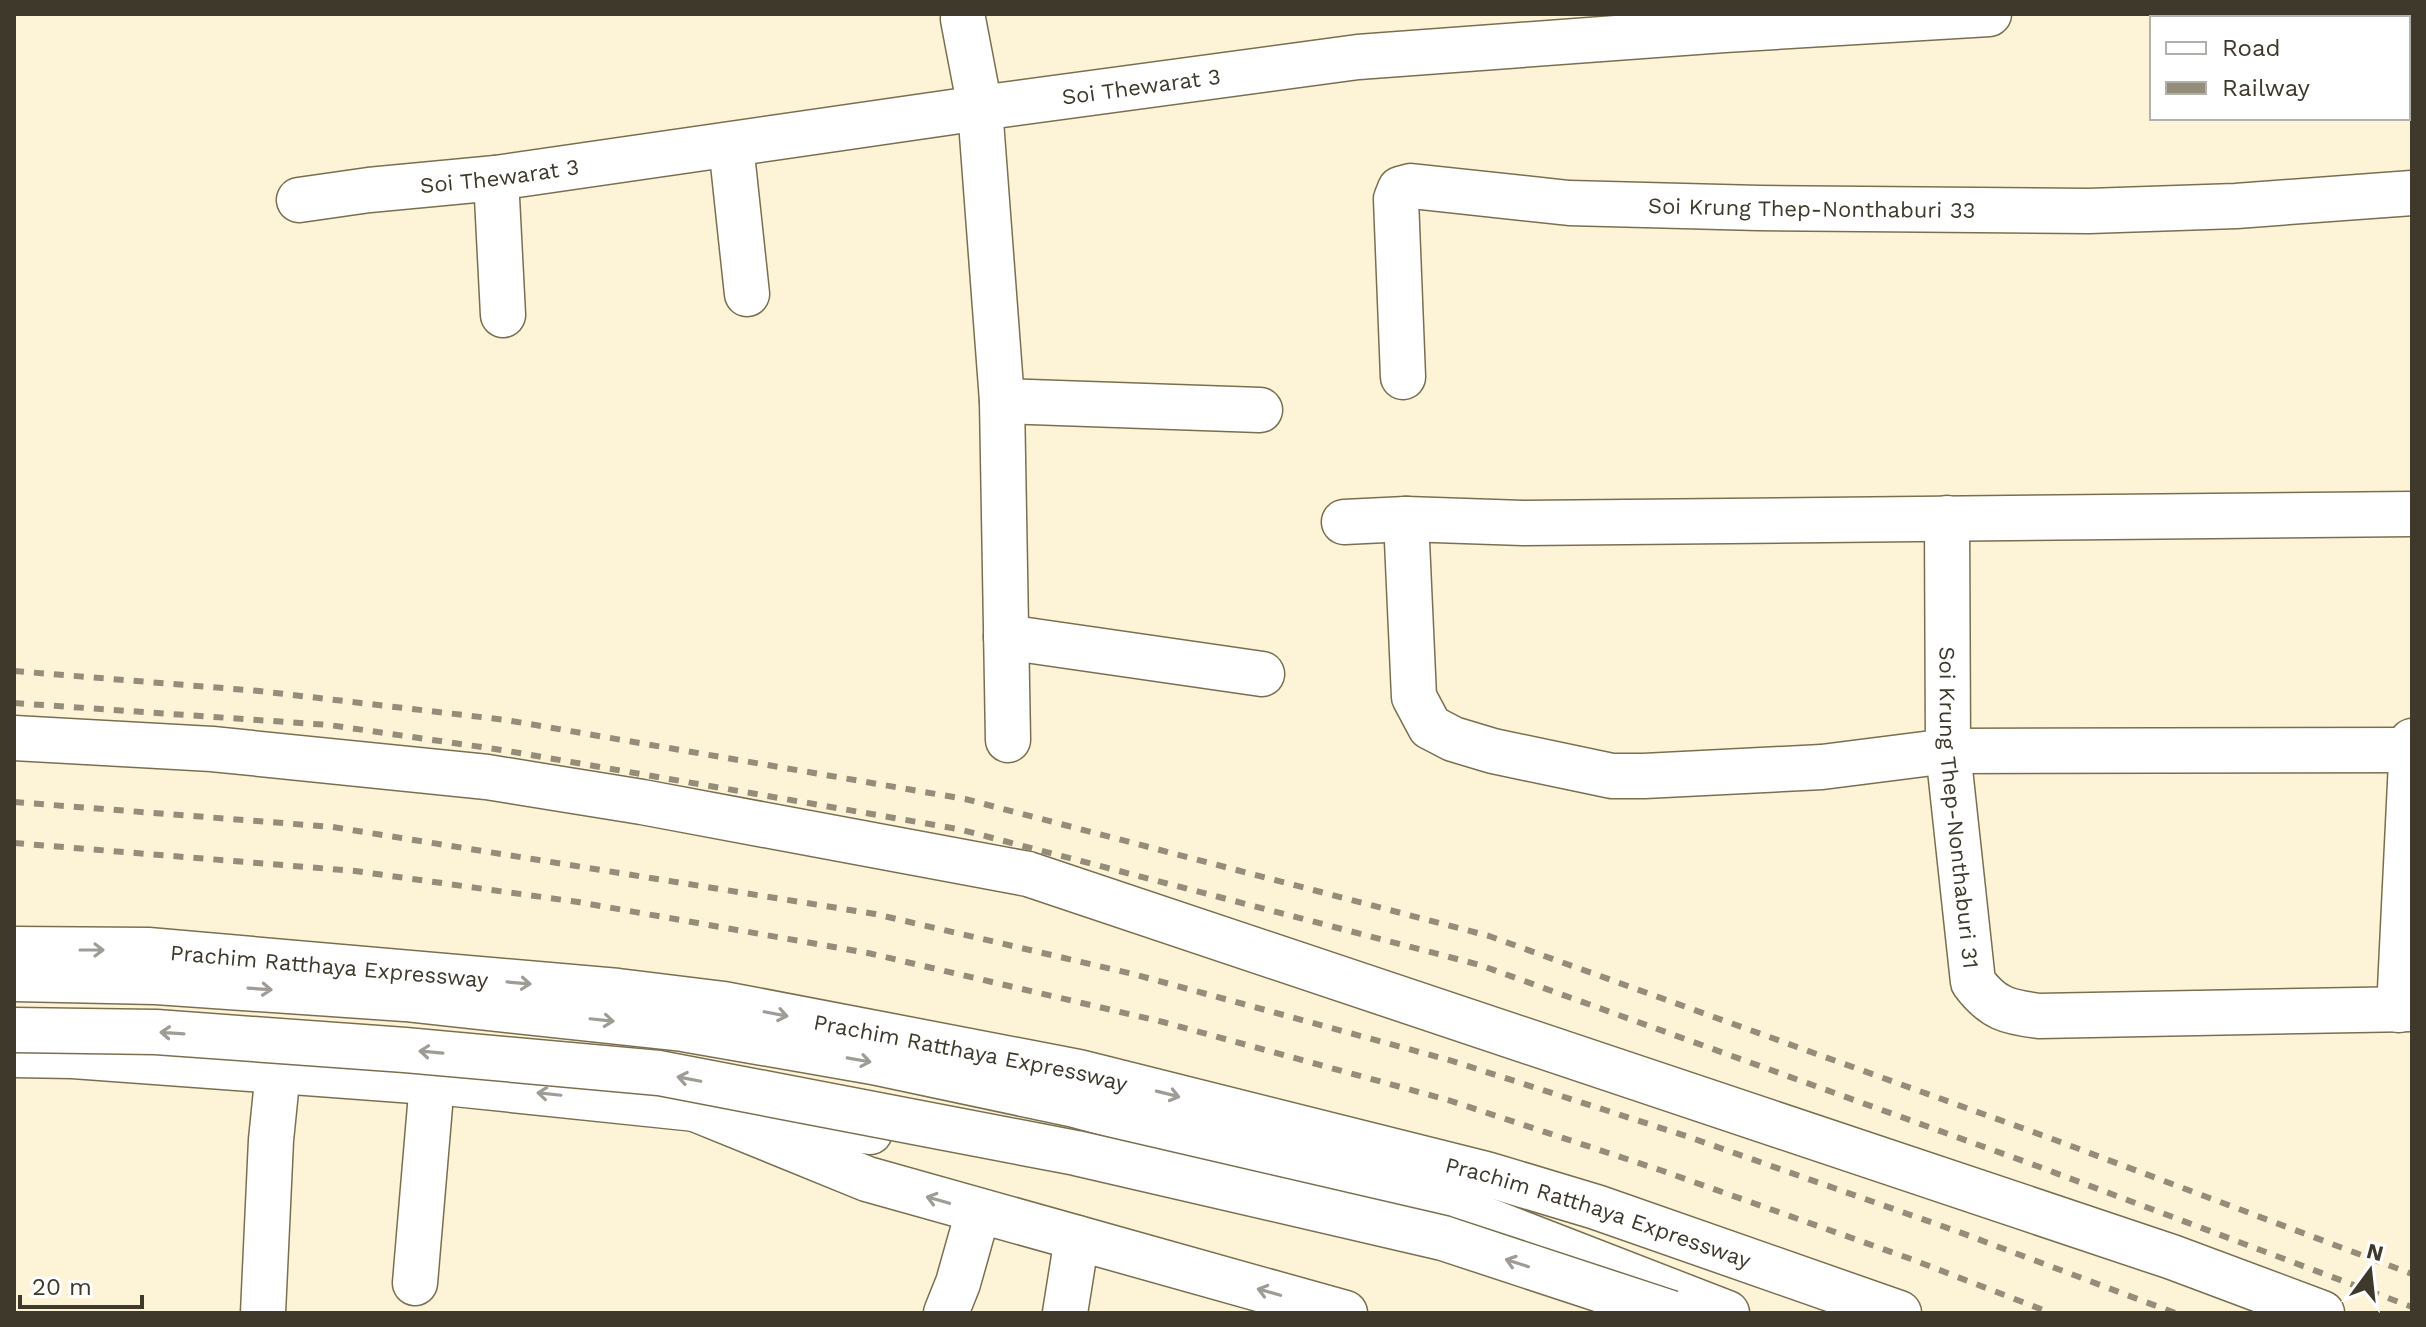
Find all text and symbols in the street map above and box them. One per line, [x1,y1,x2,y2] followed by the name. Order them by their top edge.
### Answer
[2150,16,2410,120] legend
[2222,34,2281,62] text: Road
[1060,64,1222,110] street label: Soi Thewarat 3
[2222,74,2311,102] text: Railway
[419,154,581,198] street label: Soi Thewarat 3
[1648,193,1976,223] street label: Soi Krung Thep-Nonthaburi 33
[1935,646,1983,970] street label: Soi Krung Thep-Nonthaburi 31
[169,940,490,993] street label: Prachim Ratthaya Expressway
[78,942,105,958] one-way arrow
[505,975,532,990] one-way arrow
[246,982,273,997] one-way arrow
[763,1008,789,1023] one-way arrow
[812,1009,1131,1097] street label: Prachim Ratthaya Expressway
[588,1013,615,1028] one-way arrow
[159,1025,186,1040] one-way arrow
[418,1045,445,1060] one-way arrow
[846,1053,871,1068] one-way arrow
[677,1071,703,1086] one-way arrow
[537,1086,562,1101] one-way arrow
[1155,1087,1181,1102] one-way arrow
[1443,1152,1755,1273] street label: Prachim Ratthaya Expressway
[925,1192,951,1207] one-way arrow
[2330,1231,2410,1311] north arrow
[2364,1238,2386,1266] text: N
[1504,1254,1529,1269] one-way arrow
[20,1259,142,1309] scale bar
[32,1273,92,1301] text: 20 m
[1257,1284,1283,1299] one-way arrow

